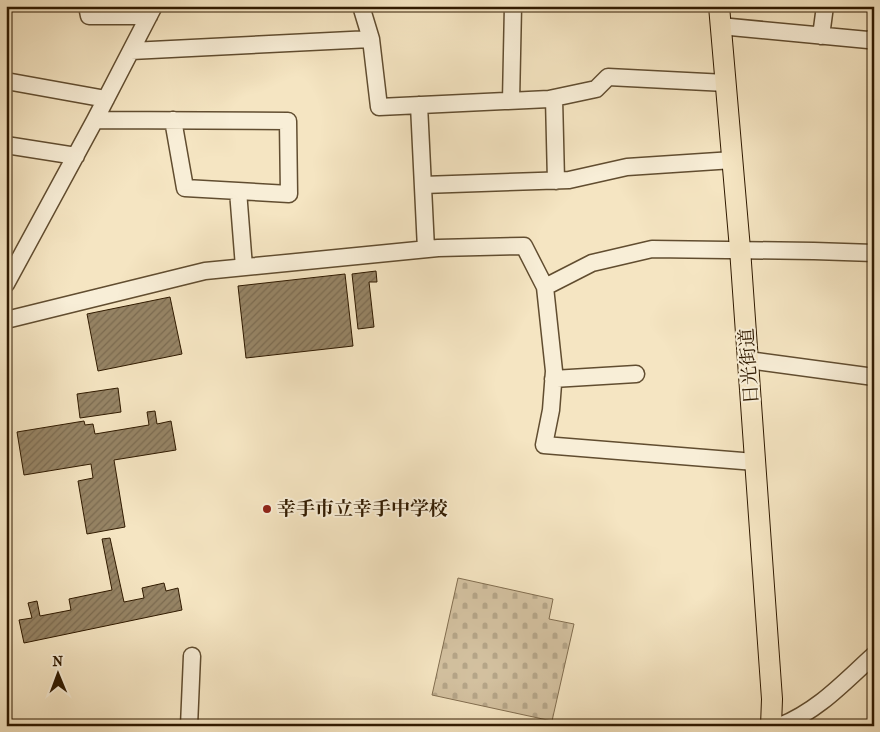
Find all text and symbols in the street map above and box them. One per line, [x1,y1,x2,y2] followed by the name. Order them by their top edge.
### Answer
[735,327,763,405] street label: 日光街道
[277,498,448,520] place label: 幸手市立幸手中学校
[261,503,273,515] marker: 幸手市立幸手中学校
[32,650,82,700] north arrow
[52,653,64,670] text: N

